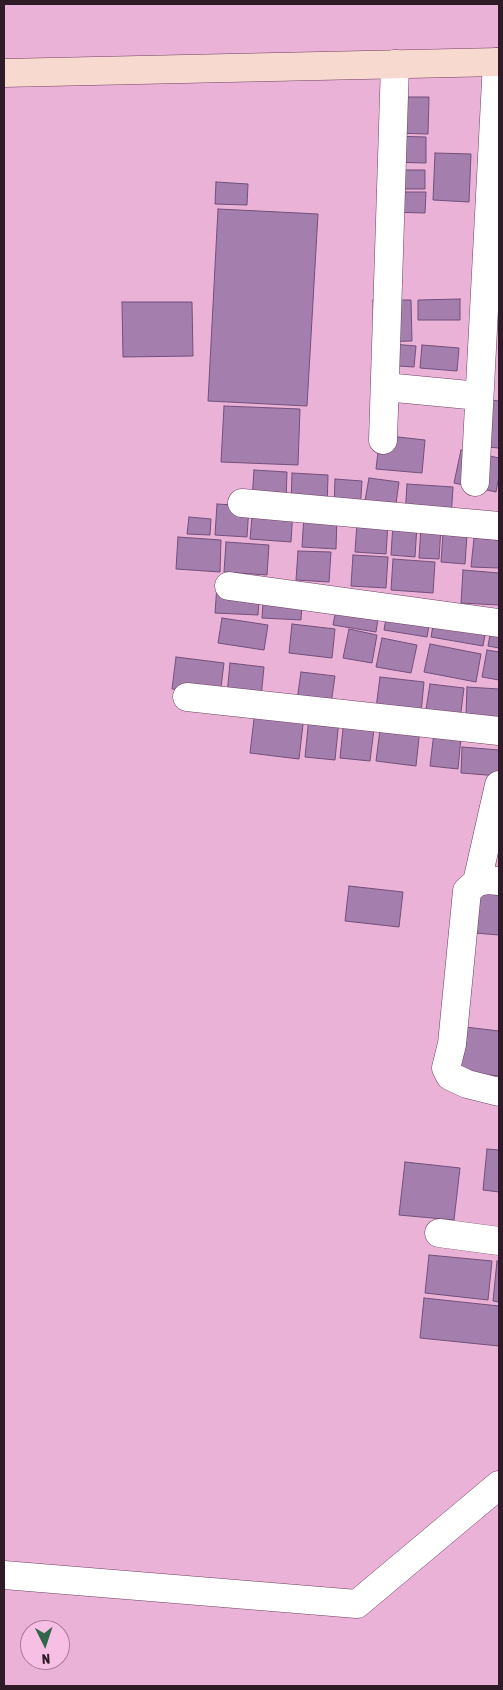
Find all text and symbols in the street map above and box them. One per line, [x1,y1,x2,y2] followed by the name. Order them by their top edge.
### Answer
[20,1620,70,1670] north arrow
[41,1651,51,1667] text: N

